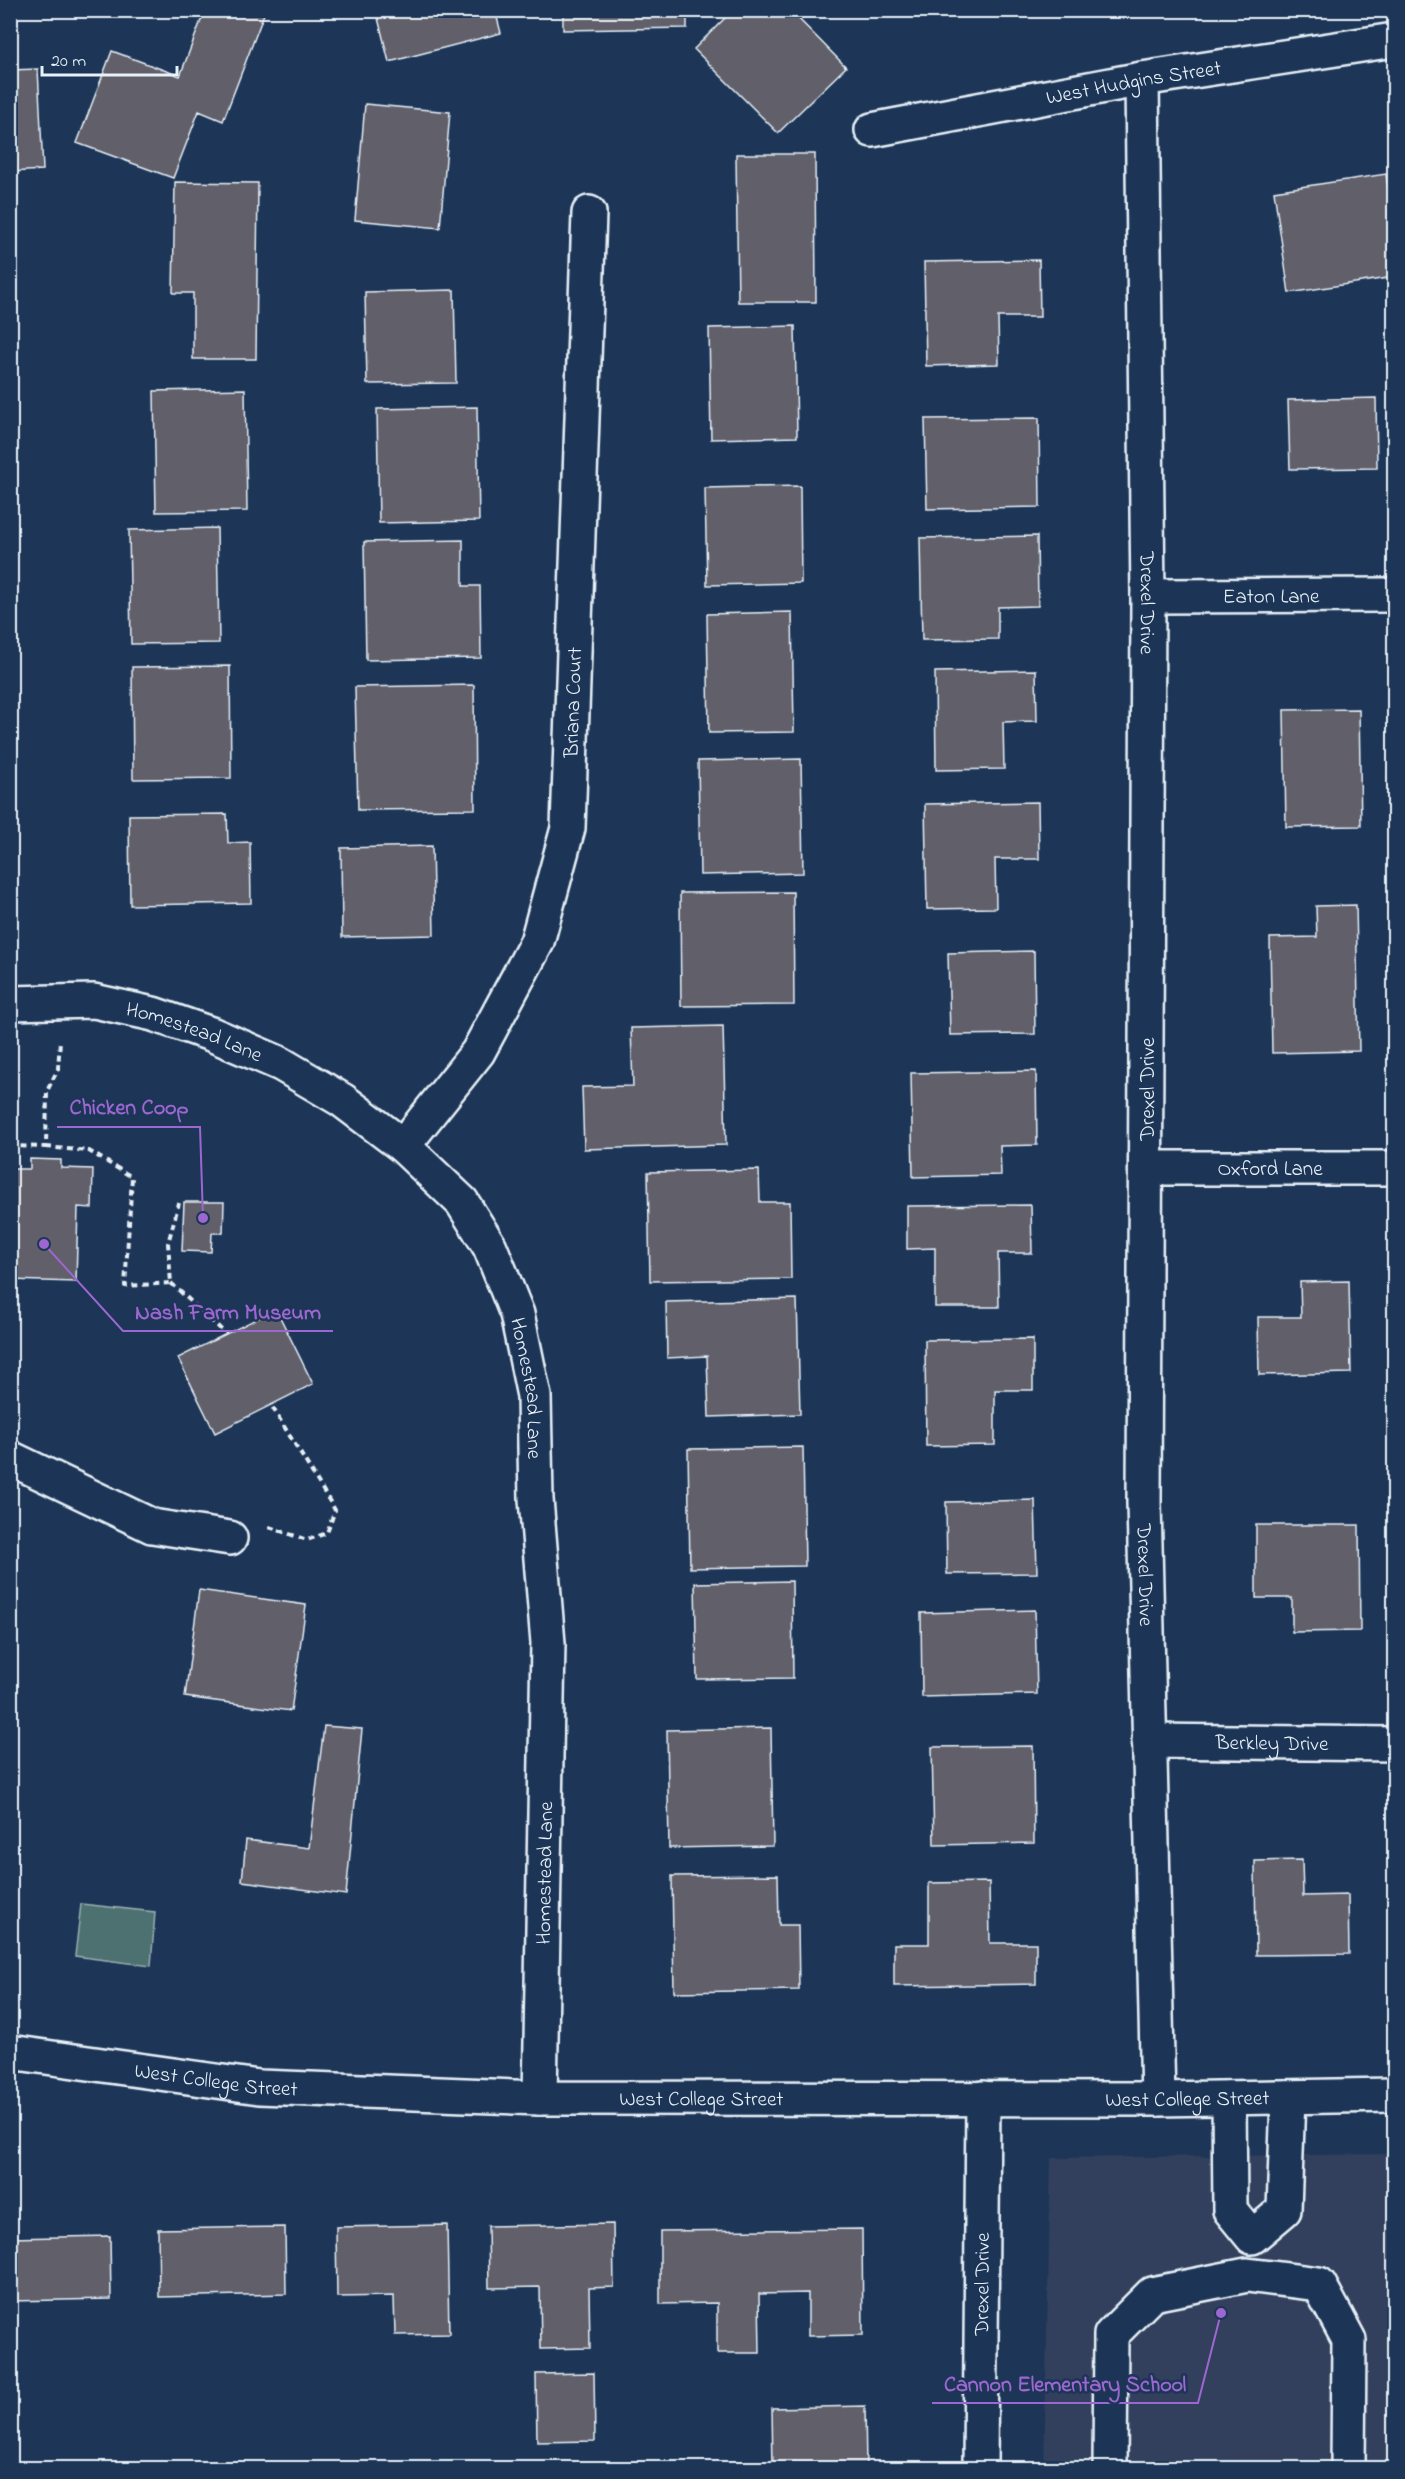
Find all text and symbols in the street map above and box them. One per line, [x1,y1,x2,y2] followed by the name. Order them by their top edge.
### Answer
[42,39,177,77] scale bar
[51,49,86,75] text: 20 m
[1044,54,1223,114] street label: West Hudgins Street
[1130,550,1161,655] street label: Drexel Drive
[1223,582,1320,613] street label: Eaton Lane
[557,647,591,759] street label: Briana Court
[123,995,267,1071] street label: Homestead Lane
[1134,1037,1164,1141] street label: Drexel Drive
[57,1087,200,1127] callout: Chicken Coop
[69,1093,189,1125] text: Chicken Coop
[1217,1155,1323,1185] street label: Oxford Lane
[123,1291,333,1331] callout: Nash Farm Museum
[135,1298,321,1330] text: Nash Farm Museum
[501,1315,548,1460] street label: Homestead Lane
[1127,1522,1160,1627] street label: Drexel Drive
[1214,1729,1329,1762] street label: Berkley Drive
[530,1801,562,1945] street label: Homestead Lane
[132,2057,298,2105] street label: West College Street
[1105,2084,1270,2117] street label: West College Street
[619,2085,783,2117] street label: West College Street
[968,2232,999,2337] street label: Drexel Drive
[932,2363,1198,2403] callout: Cannon Elementary School
[944,2370,1186,2403] text: Cannon Elementary School

